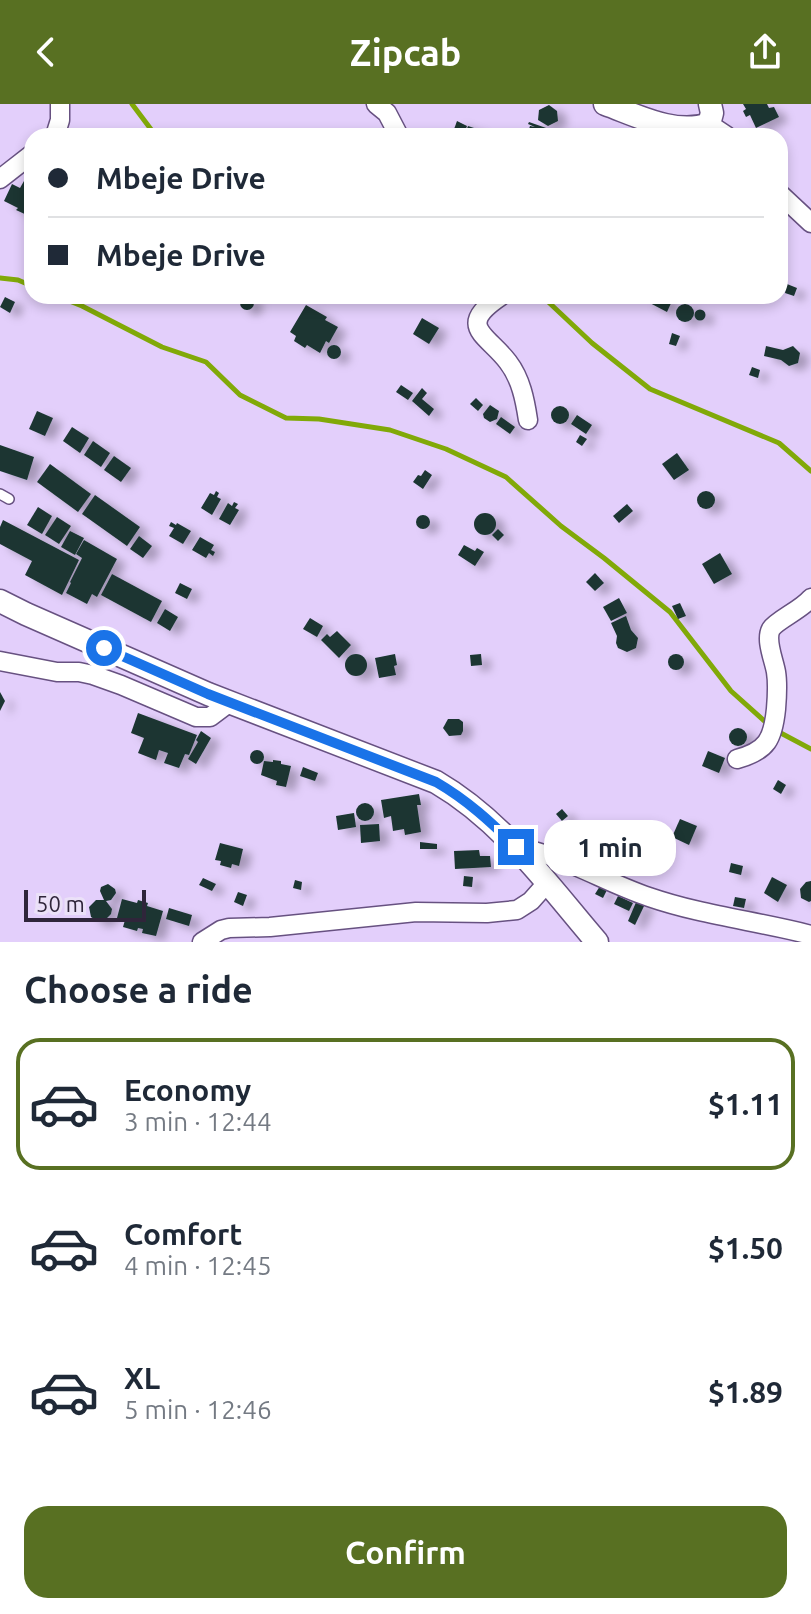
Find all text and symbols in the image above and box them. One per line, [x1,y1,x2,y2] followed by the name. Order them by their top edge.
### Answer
[24,30,68,74] icon: back
[743,30,787,74] icon: share
[350,32,461,73] text: Zipcab
[96,161,266,195] text: Mbeje Drive
[96,238,266,272] text: Mbeje Drive
[86,630,122,666] route start
[544,819,676,875] callout: 1 min
[498,829,534,865] route end
[577,833,643,862] text: 1 min
[24,886,146,922] scale bar
[36,891,85,916] text: 50 m
[24,969,253,1010] text: Choose a ride
[28,1068,100,1140] icon: car
[124,1073,251,1107] text: Economy
[708,1087,783,1121] text: $1.11
[124,1107,272,1136] text: 3 min · 12:44
[28,1212,100,1284] icon: car
[124,1217,242,1251] text: Comfort
[708,1231,783,1265] text: $1.50
[124,1251,272,1280] text: 4 min · 12:45
[28,1356,100,1428] icon: car
[124,1361,160,1395] text: XL
[708,1375,783,1409] text: $1.89
[124,1395,272,1424] text: 5 min · 12:46
[24,1506,787,1598] button: Confirm

